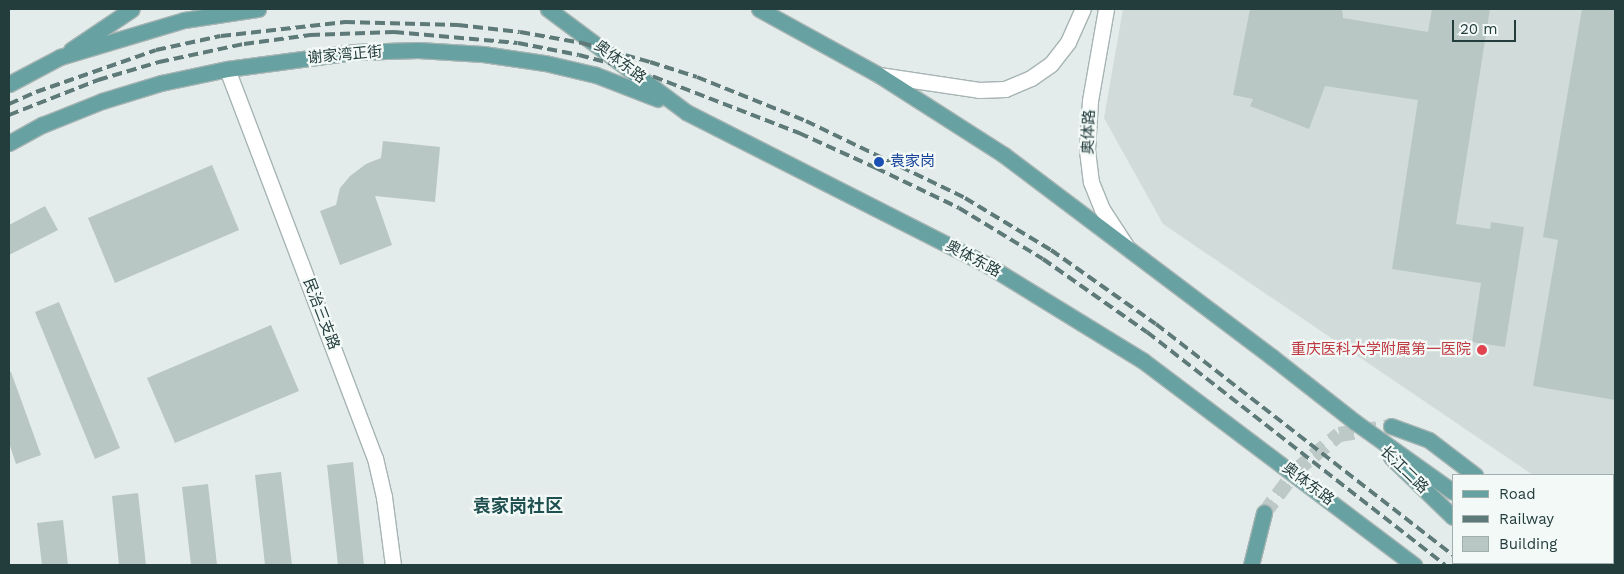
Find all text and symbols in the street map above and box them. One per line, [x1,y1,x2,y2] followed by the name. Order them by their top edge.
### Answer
[1454,10,1518,42] scale bar
[1460,20,1498,38] text: 20 m
[591,37,649,87] street label: 奥体东路
[307,43,383,67] street label: 谢家湾正街
[1079,109,1099,155] street label: 奥体路
[890,153,935,171] place label: 袁家岗
[872,155,886,169] marker: 袁家岗
[942,237,1004,281] street label: 奥体东路
[299,276,343,352] street label: 民治三支路
[1291,341,1471,359] place label: 重庆医科大学附属第一医院
[1475,343,1489,357] marker: 重庆医科大学附属第一医院
[1376,443,1432,497] street label: 长江二路
[1279,459,1337,509] street label: 奥体东路
[1452,474,1614,564] legend
[1499,485,1536,503] text: Road
[473,495,563,517] district label: 袁家岗社区
[1499,510,1554,528] text: Railway
[1499,535,1557,553] text: Building

